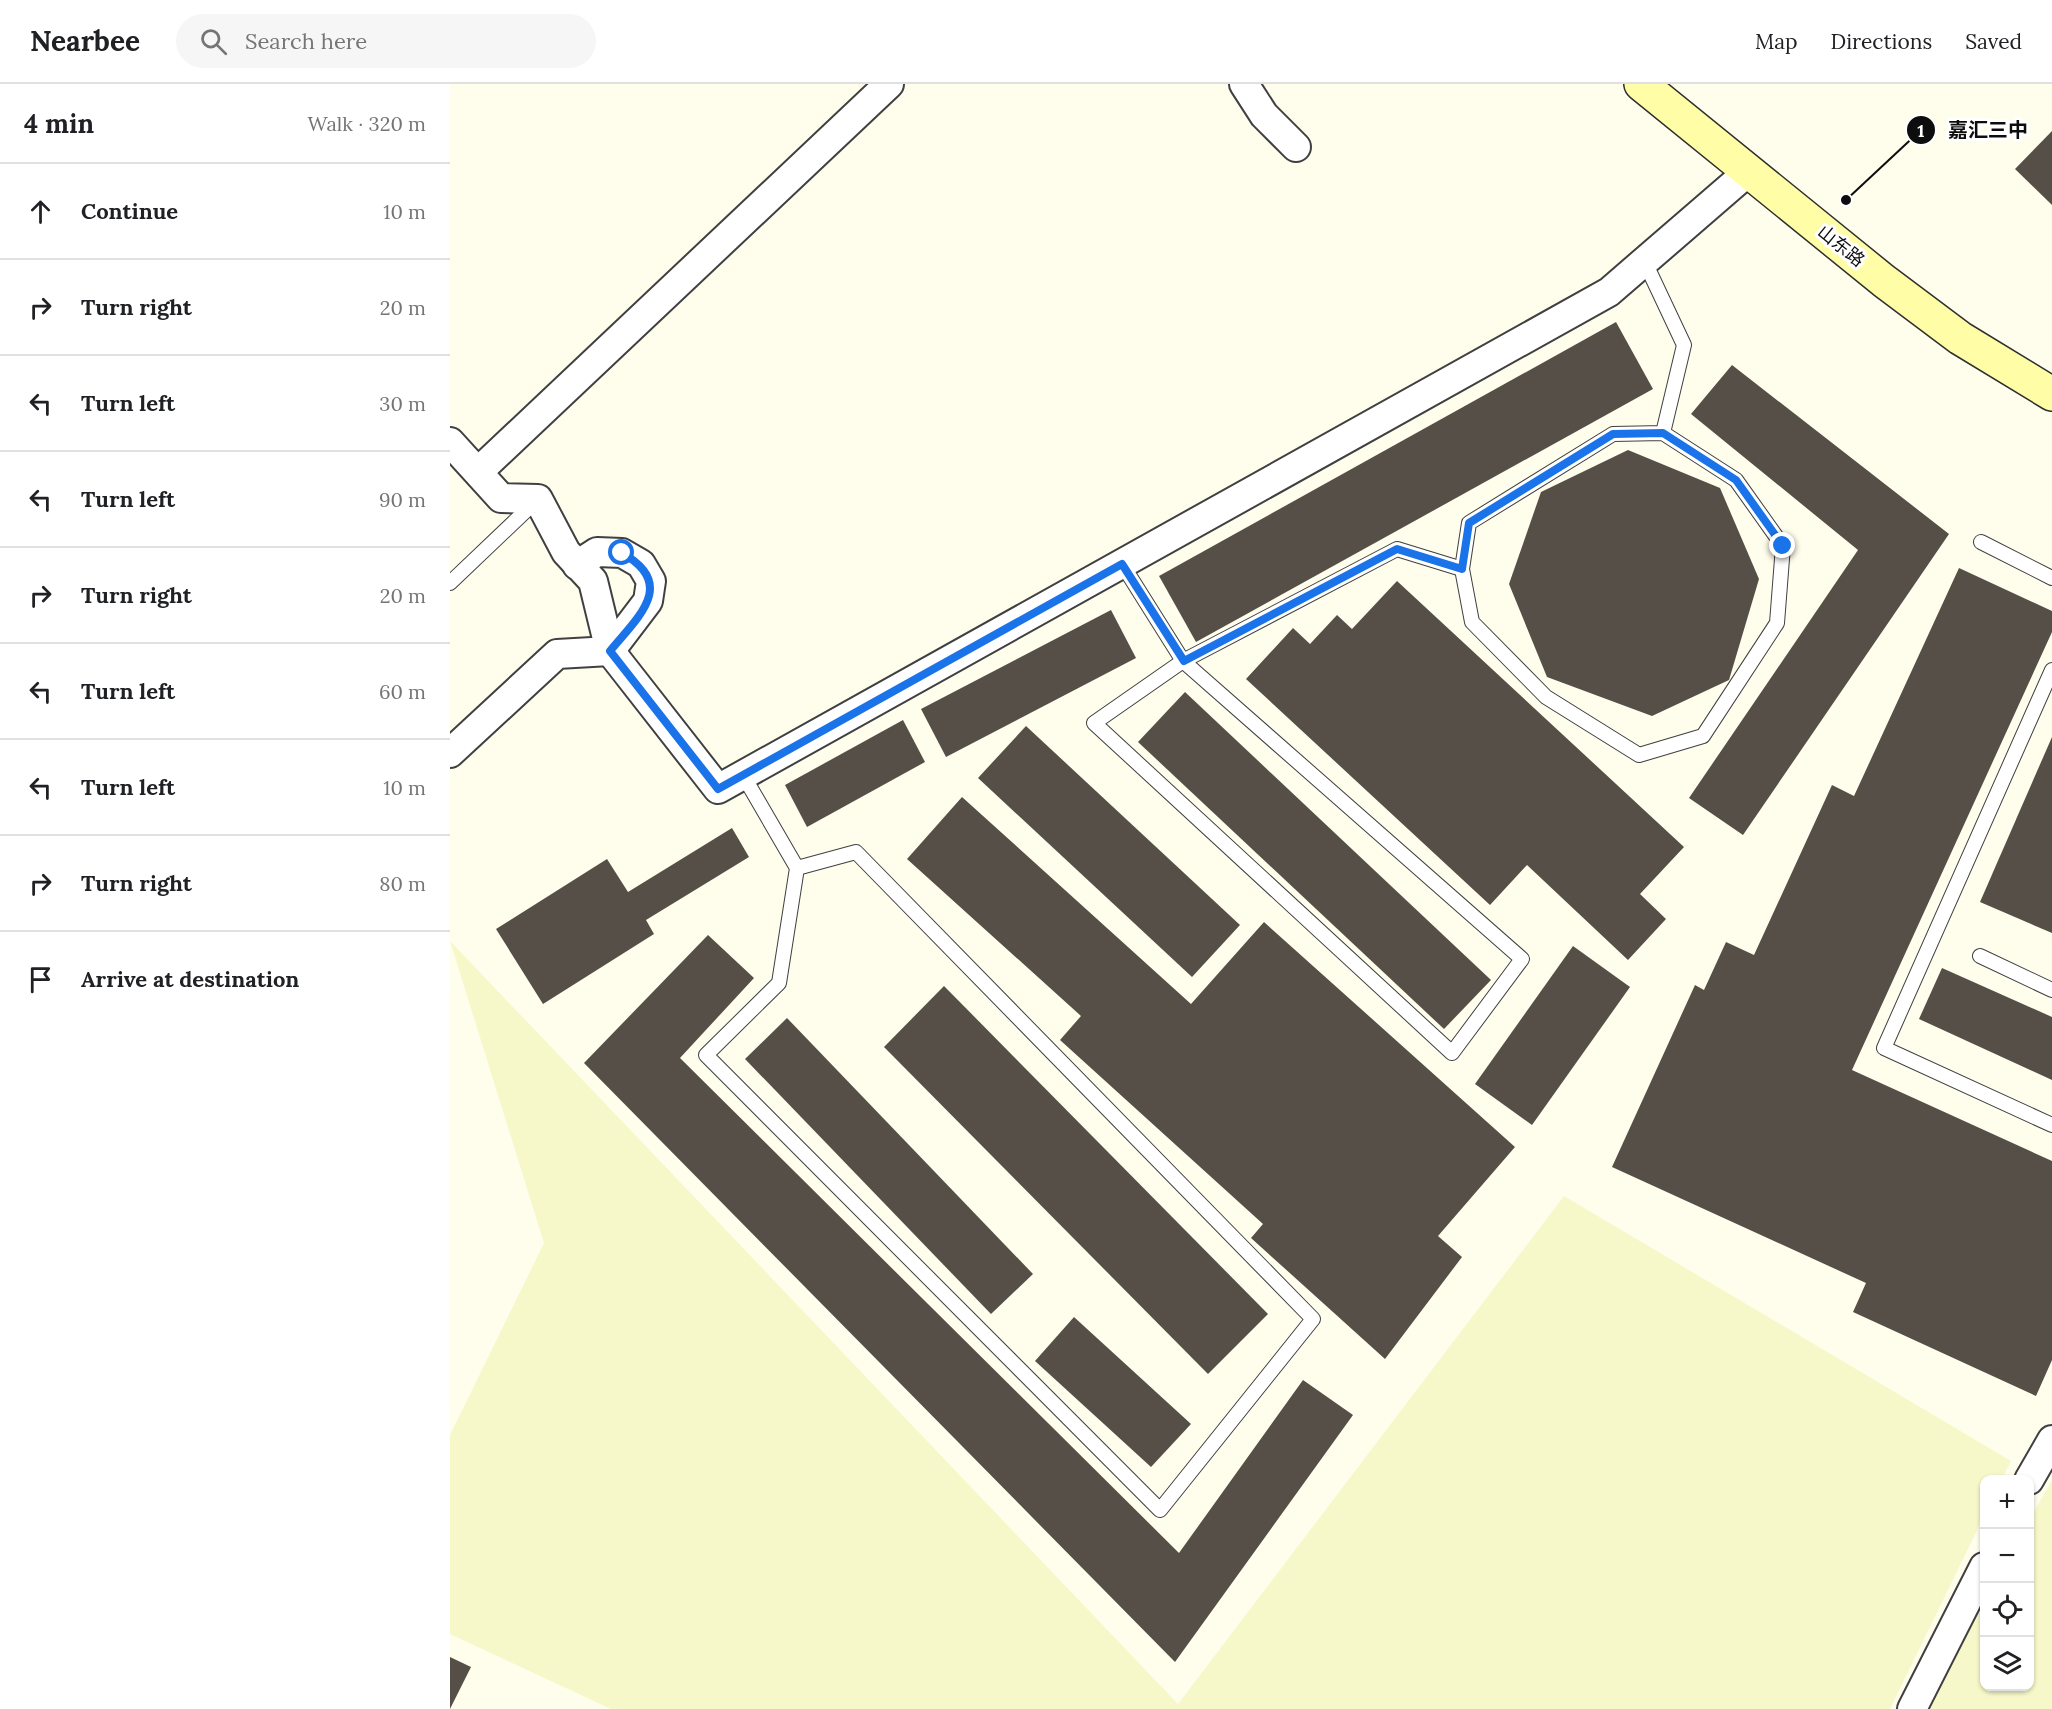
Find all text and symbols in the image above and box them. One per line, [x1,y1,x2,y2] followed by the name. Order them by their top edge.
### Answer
[176,14,596,68] search box
[30,23,140,59] text: Nearbee
[197,25,230,58] icon: search
[245,27,367,55] text: Search here
[1755,28,1798,55] text: Map
[1831,28,1932,55] text: Directions
[1965,28,2022,55] text: Saved
[24,107,94,140] text: 4 min
[307,111,426,136] text: Walk · 320 m
[1906,111,2040,149] callout: 嘉汇三中
[1948,117,2028,142] text: 嘉汇三中
[1917,119,1925,142] text: 1
[24,195,57,228] icon: ahead
[81,197,178,225] text: Continue
[383,199,426,224] text: 10 m
[1813,220,1870,272] street label: 山东路
[24,291,57,324] icon: right
[81,293,192,321] text: Turn right
[380,295,426,320] text: 20 m
[24,387,57,420] icon: left
[81,389,175,417] text: Turn left
[379,391,426,416] text: 30 m
[24,483,57,516] icon: left
[81,485,175,513] text: Turn left
[379,487,426,512] text: 90 m
[1769,532,1795,558] route end
[608,539,634,565] route start
[24,579,57,612] icon: right
[81,581,192,609] text: Turn right
[380,583,426,608] text: 20 m
[24,675,57,708] icon: left
[81,677,175,705] text: Turn left
[379,679,426,704] text: 60 m
[24,771,57,804] icon: left
[81,773,175,801] text: Turn left
[383,775,426,800] text: 10 m
[24,867,57,900] icon: right
[81,869,192,897] text: Turn right
[379,871,426,896] text: 80 m
[24,963,57,996] icon: arrive
[81,965,299,993] text: Arrive at destination
[1980,1475,2034,1691] map controls
[1980,1475,2034,1529] button: +
[1980,1529,2034,1583] button: −
[1980,1583,2034,1637] button: locate
[1980,1637,2034,1691] button: layers

